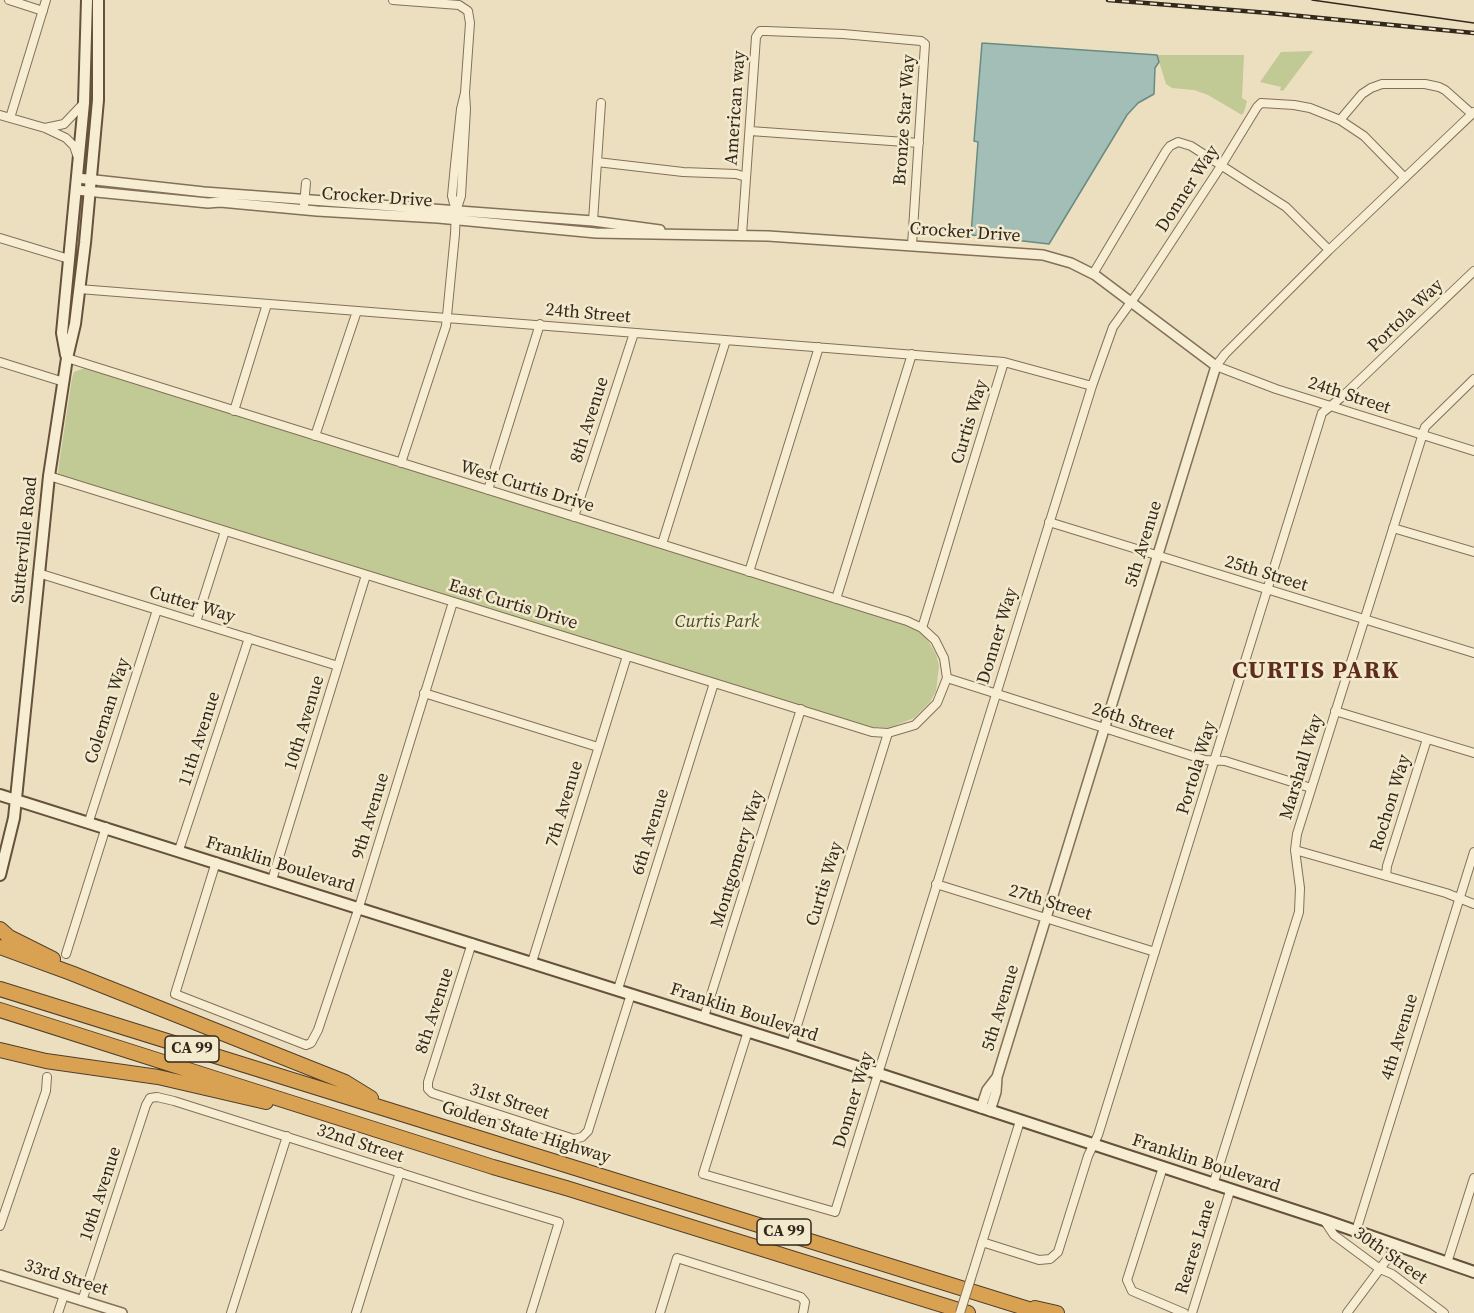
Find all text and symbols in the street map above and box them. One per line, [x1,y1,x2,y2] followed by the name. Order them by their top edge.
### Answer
[721,50,751,166] street label: American way
[890,54,920,186] street label: Bronze Star Way
[1152,141,1224,237] street label: Donner Way
[321,183,433,213] street label: Crocker Drive
[909,218,1021,248] street label: Crocker Drive
[1364,275,1448,357] street label: Portola Way
[545,300,631,328] street label: 24th Street
[1305,373,1393,419] street label: 24th Street
[566,374,614,466] street label: 8th Avenue
[947,377,993,467] street label: Curtis Way
[457,456,597,518] street label: West Curtis Drive
[8,475,42,605] street label: Sutterville Road
[1121,498,1167,590] street label: 5th Avenue
[1222,551,1310,597] street label: 25th Street
[446,575,580,635] street label: East Curtis Drive
[146,582,238,628] street label: Cutter Way
[973,585,1023,687] street label: Donner Way
[675,611,759,633] park label: Curtis Park
[81,655,135,767] street label: Coleman Way
[1232,658,1400,686] district label: CURTIS PARK
[280,673,330,773] street label: 10th Avenue
[175,689,225,789] street label: 11th Avenue
[1089,699,1177,745] street label: 26th Street
[1276,712,1328,822] street label: Marshall Way
[1173,719,1221,817] street label: Portola Way
[1366,752,1416,854] street label: Rochon Way
[542,758,588,850] street label: 7th Avenue
[348,770,394,862] street label: 9th Avenue
[628,786,674,878] street label: 6th Avenue
[707,788,769,930] street label: Montgomery Way
[203,832,357,898] street label: Franklin Boulevard
[802,839,848,929] street label: Curtis Way
[1006,880,1094,926] street label: 27th Street
[978,962,1024,1054] street label: 5th Avenue
[411,965,459,1057] street label: 8th Avenue
[667,979,821,1047] street label: Franklin Boulevard
[1377,991,1423,1083] street label: 4th Avenue
[165,1036,219,1062] road number: CA 99
[829,1049,879,1151] street label: Donner Way
[466,1079,552,1125] street label: 31st Street
[439,1097,613,1169] street label: Golden State Highway
[314,1120,406,1168] street label: 32nd Street
[1129,1130,1283,1198] street label: Franklin Boulevard
[76,1144,126,1244] street label: 10th Avenue
[1171,1197,1221,1297] street label: Reares Lane
[757,1219,811,1245] road number: CA 99
[1349,1223,1431,1289] street label: 30th Street
[22,1255,110,1301] street label: 33rd Street

